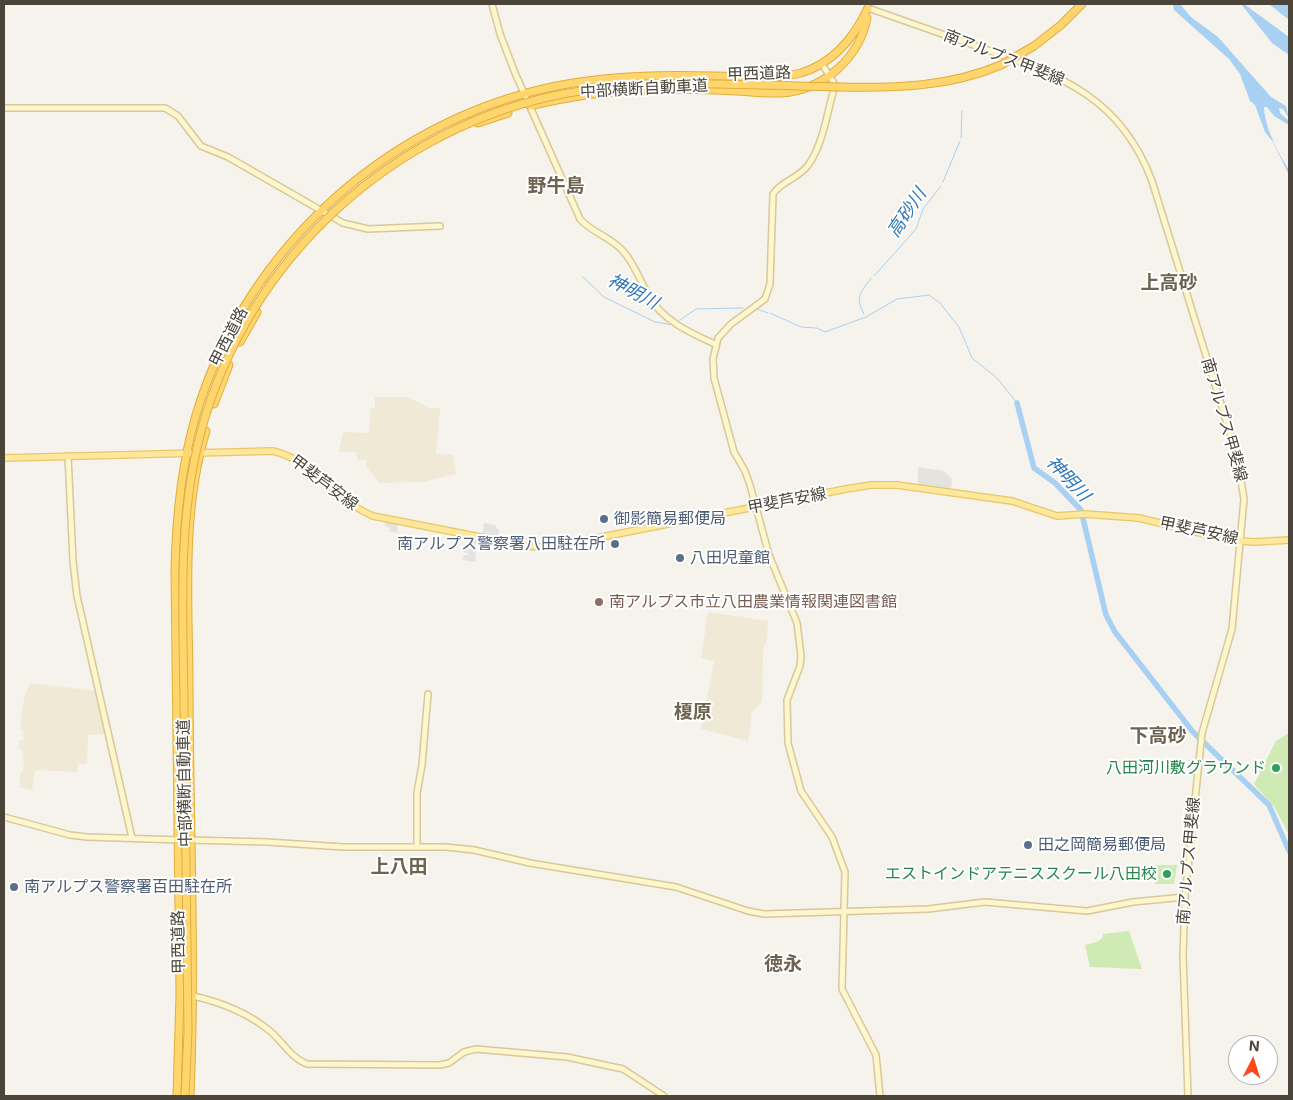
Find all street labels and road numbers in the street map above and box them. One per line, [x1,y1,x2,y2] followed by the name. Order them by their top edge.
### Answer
[941,26,1067,90] street label: 南アルプス甲斐線
[727,63,791,85] street label: 甲西道路
[580,76,708,102] street label: 中部横断自動車道
[206,304,252,370] street label: 甲西道路
[1197,356,1251,484] street label: 南アルプス甲斐線
[286,451,362,515] street label: 甲斐芦安線
[746,484,828,518] street label: 甲斐芦安線
[1158,513,1240,549] street label: 甲斐芦安線
[174,719,196,847] street label: 中部横断自動車道
[1174,796,1204,926] street label: 南アルプス甲斐線
[169,910,189,974] street label: 甲西道路

